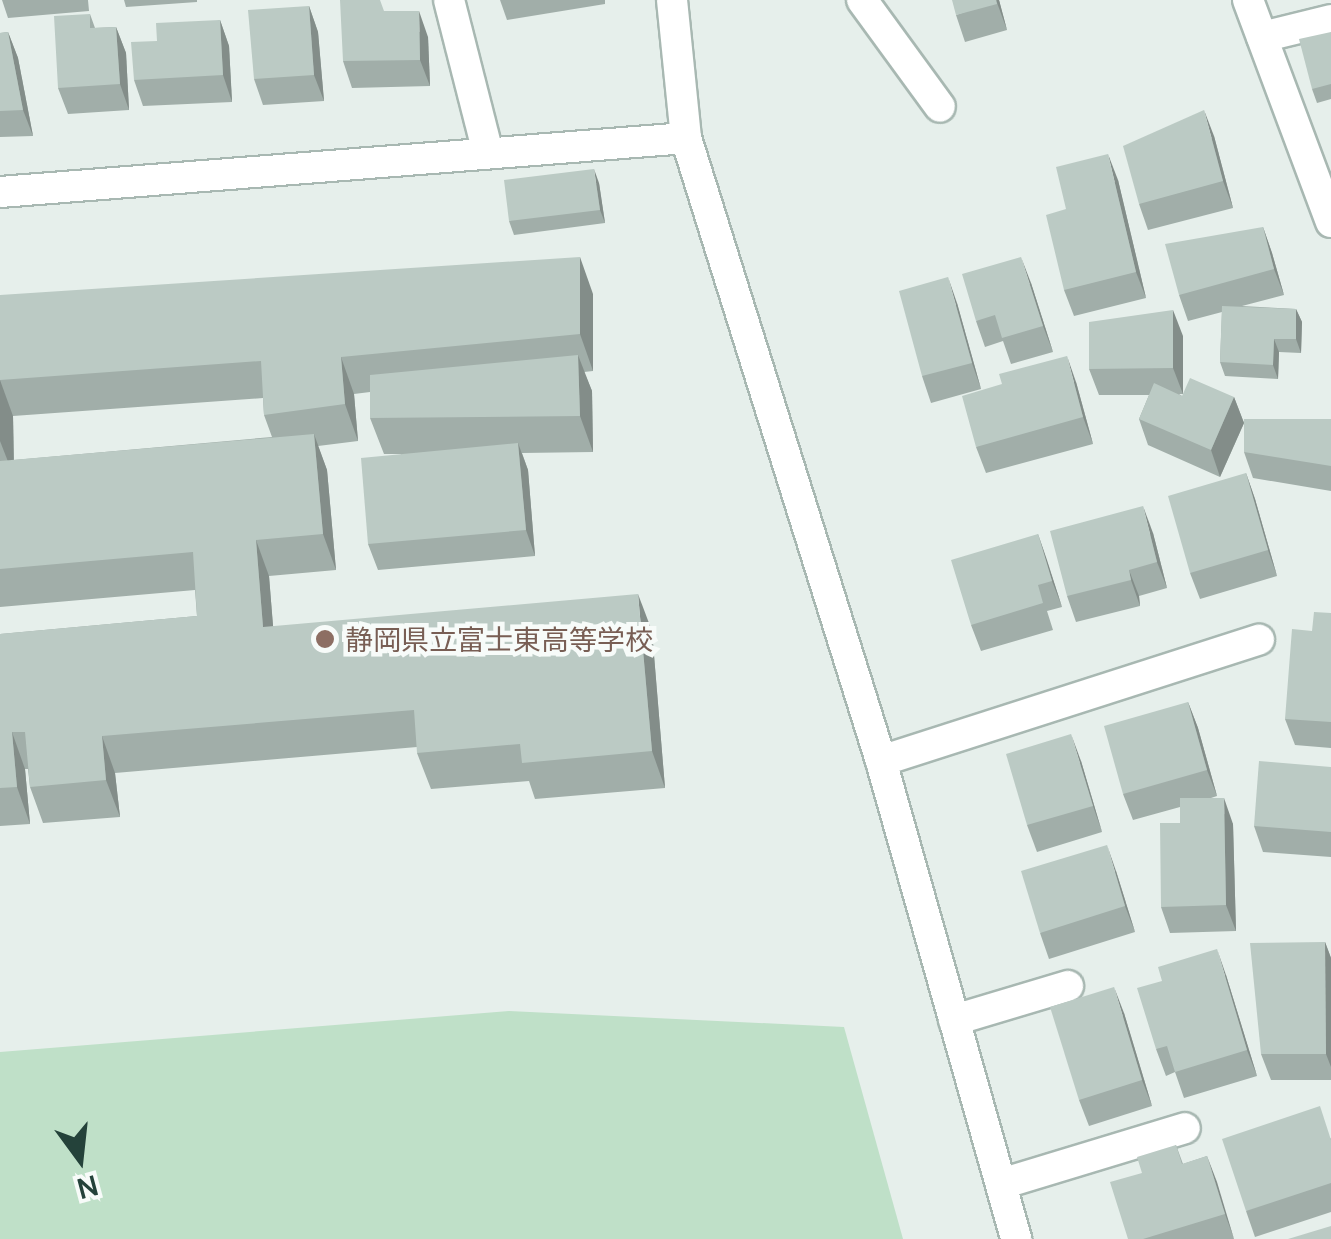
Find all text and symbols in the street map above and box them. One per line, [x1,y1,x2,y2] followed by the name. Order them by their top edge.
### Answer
[345,622,653,656] place label: 静岡県立富士東高等学校
[314,628,336,650] marker: 静岡県立富士東高等学校
[30,1109,130,1209] north arrow
[73,1167,102,1209] text: N

